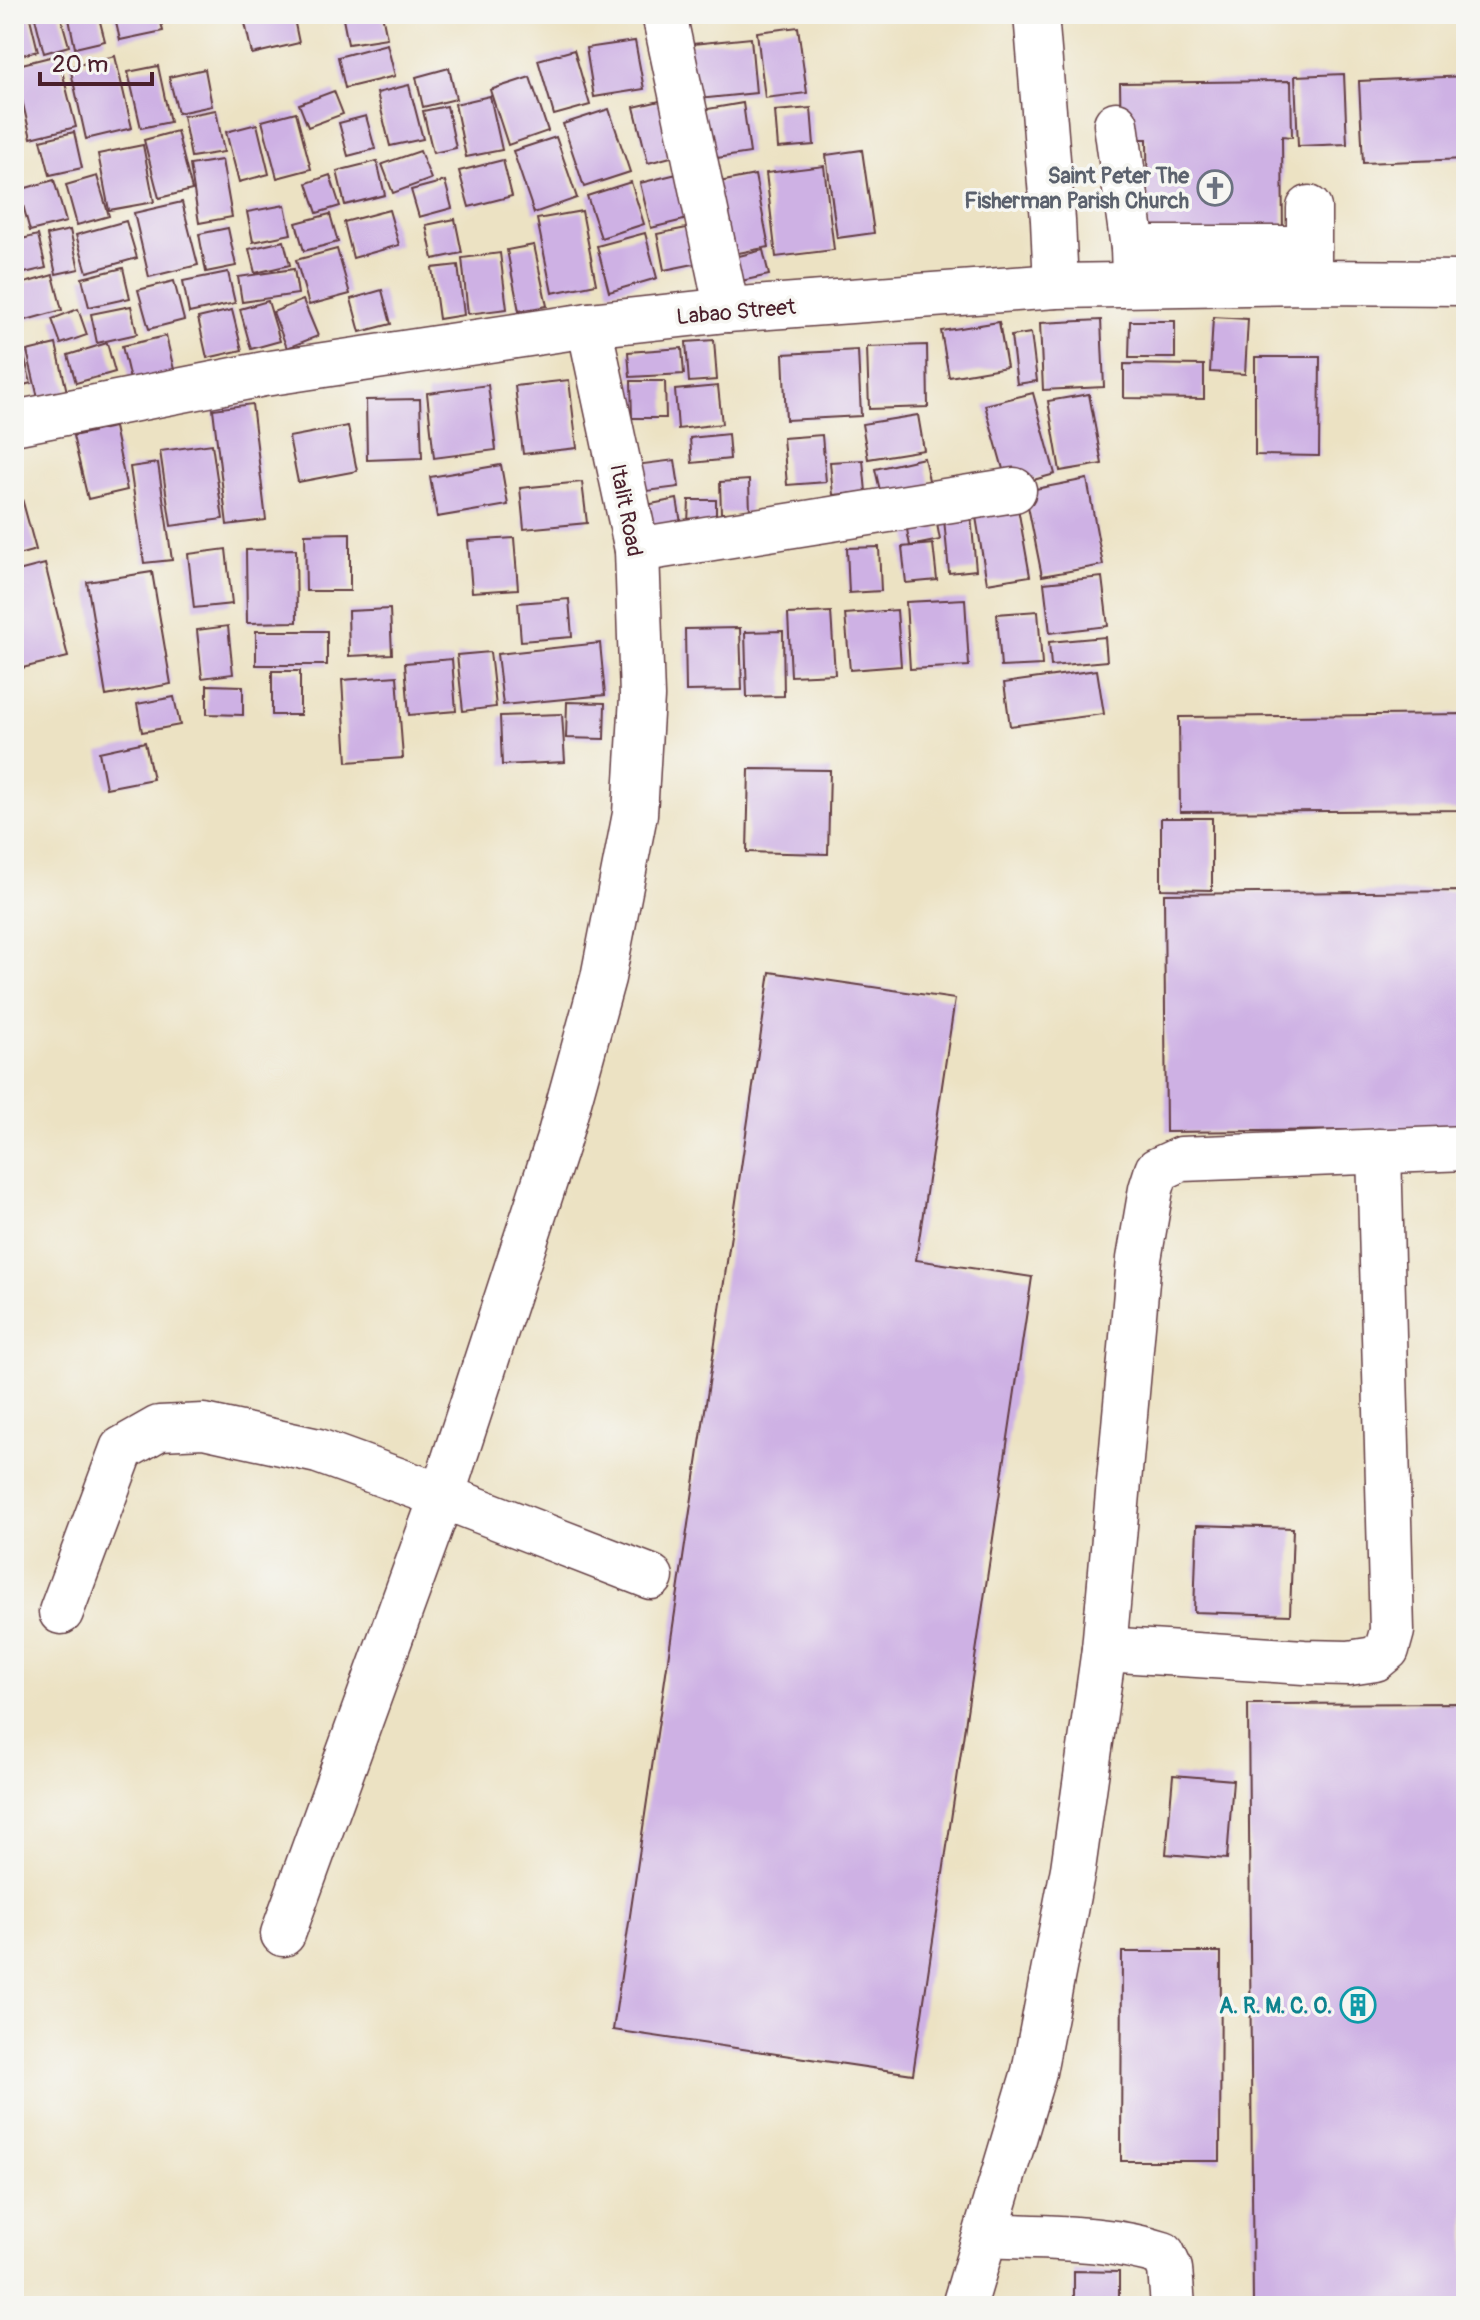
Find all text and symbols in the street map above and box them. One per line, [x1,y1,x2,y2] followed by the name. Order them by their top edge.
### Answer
[40,36,152,86] scale bar
[52,50,108,79] text: 20 m
[964,162,1190,215] place label: Saint Peter The Fisherman Parish Church
[1196,169,1234,207] church icon: Saint Peter The Fisherman Parish Church
[675,293,797,331] street label: Labao Street
[603,462,649,559] street label: Italit Road
[1339,1986,1377,2024] building icon: A. R. M. C. O.
[1219,1992,1332,2020] place label: A. R. M. C. O.

